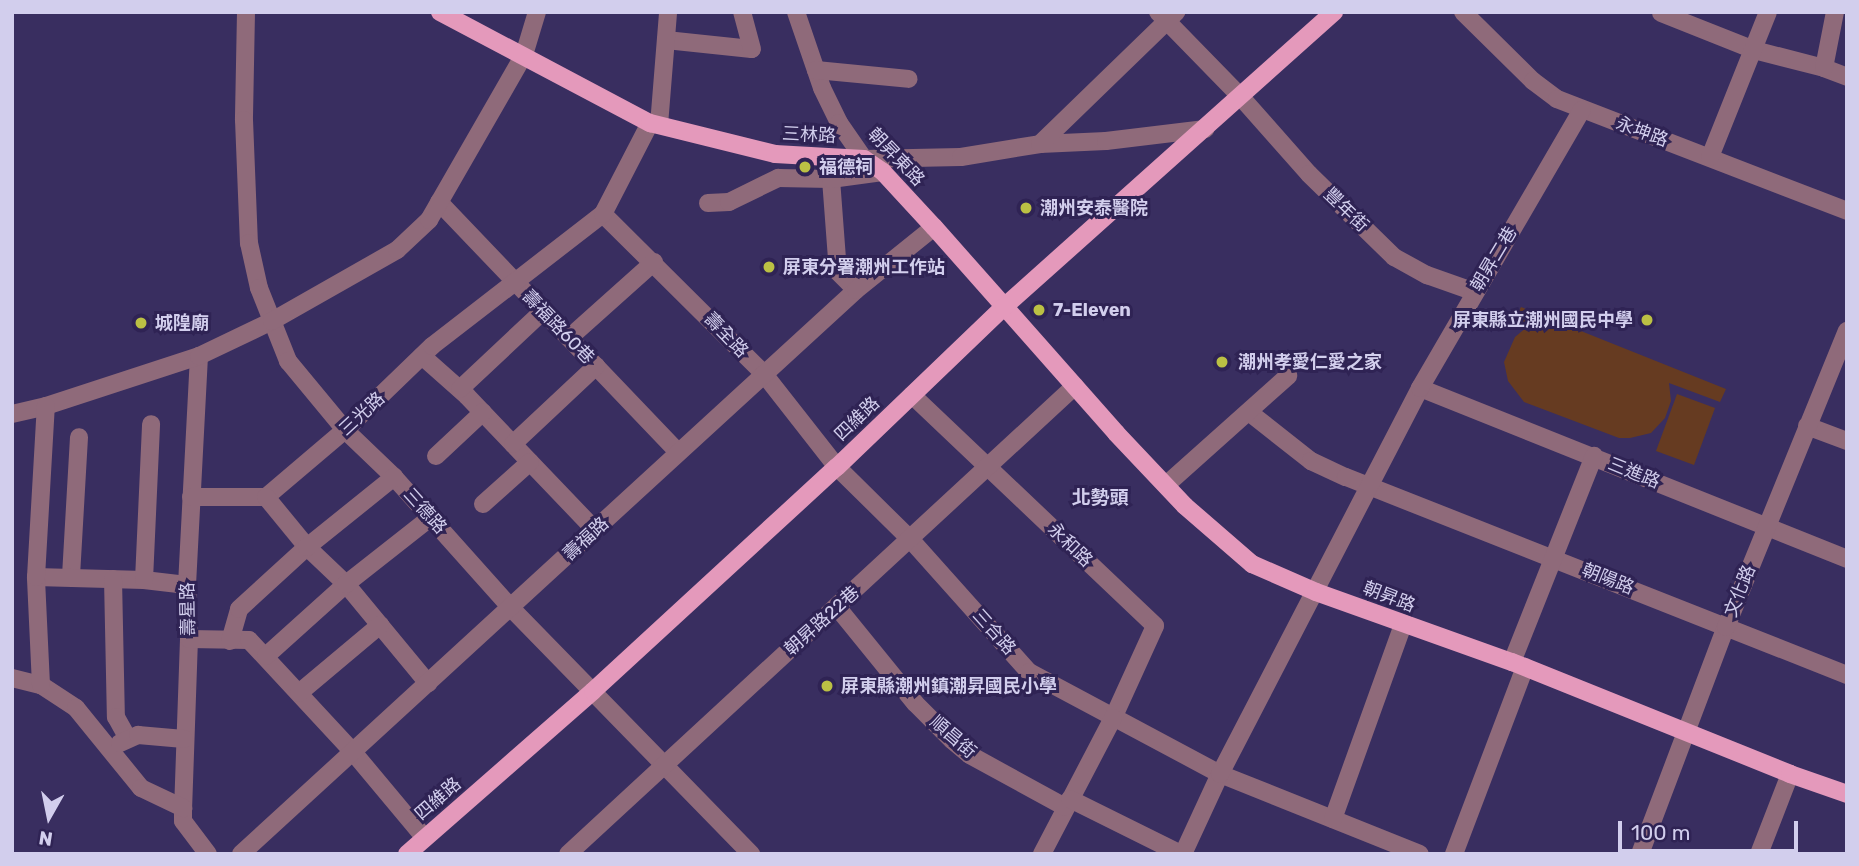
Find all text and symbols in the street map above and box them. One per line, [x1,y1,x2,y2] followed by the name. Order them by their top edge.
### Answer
[1613,113,1671,151] street label: 永坤路
[781,123,837,147] street label: 三林路
[863,124,929,190] street label: 朝昇東路
[819,156,873,178] place label: 福德祠
[797,159,813,175] marker: 福德祠
[1319,183,1373,237] street label: 豐年街
[1040,197,1148,219] place label: 潮州安泰醫院
[1018,200,1034,216] marker: 潮州安泰醫院
[1466,223,1522,295] street label: 朝昇二巷
[783,256,945,278] place label: 屏東分署潮州工作站
[761,259,777,275] marker: 屏東分署潮州工作站
[517,286,599,368] street label: 壽福路60巷
[1053,299,1131,321] place label: 7-Eleven
[1031,302,1047,318] marker: 7-Eleven
[699,308,753,362] street label: 壽全路
[1453,309,1633,331] place label: 屏東縣立潮州國民中學
[155,312,209,334] place label: 城隍廟
[1639,312,1655,328] marker: 屏東縣立潮州國民中學
[133,315,149,331] marker: 城隍廟
[1238,351,1382,373] place label: 潮州孝愛仁愛之家
[1212,352,1232,372] marker: 潮州孝愛仁愛之家
[335,388,389,440] street label: 三光路
[830,392,884,446] street label: 四維路
[1605,453,1663,493] street label: 三進路
[399,484,451,538] street label: 三德路
[1072,487,1128,509] district label: 北勢頭
[559,513,613,565] street label: 壽福路
[1043,518,1097,572] street label: 永和路
[1579,559,1637,599] street label: 朝陽路
[1720,562,1760,620] street label: 文化路
[1360,577,1418,617] street label: 朝昇路
[177,582,199,636] street label: 壽星路
[780,582,864,660] street label: 朝昇路22巷
[968,605,1020,659] street label: 三合路
[841,675,1057,697] place label: 屏東縣潮州鎮潮昇國民小學
[819,678,835,694] marker: 屏東縣潮州鎮潮昇國民小學
[926,711,980,763] street label: 順昌街
[411,773,465,825] street label: 四維路
[14,782,84,852] north arrow
[1621,806,1801,850] scale bar
[1631,820,1690,845] text: 100 m
[37,826,54,851] text: N

